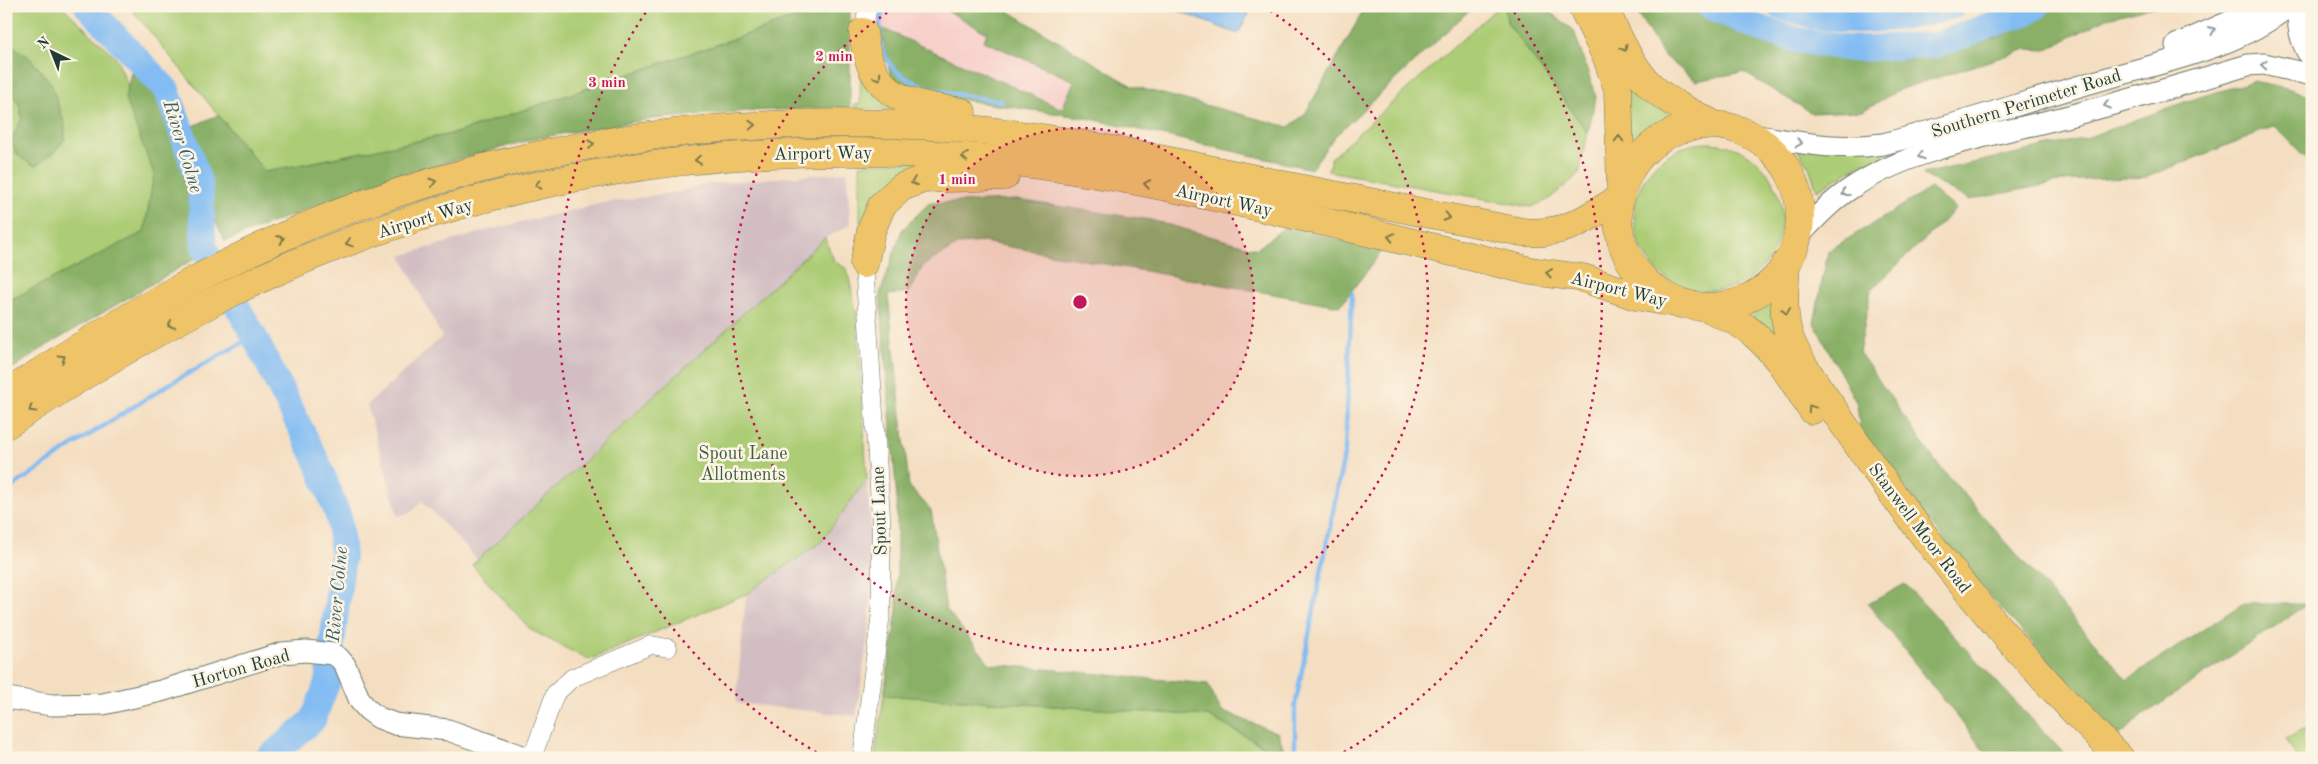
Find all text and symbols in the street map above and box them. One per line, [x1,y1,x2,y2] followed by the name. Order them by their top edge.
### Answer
[2207,25,2216,36] one-way arrow
[28,28,78,78] north arrow
[35,34,53,52] text: N
[1618,42,1628,51] one-way arrow
[815,50,853,65] text: 2 min
[2260,59,2268,70] one-way arrow
[1929,66,2123,141] street label: Southern Perimeter Road
[872,71,881,81] one-way arrow
[588,76,626,91] text: 3 min
[158,97,205,196] water label: River Colne
[2104,100,2112,110] one-way arrow
[749,120,757,131] one-way arrow
[1614,135,1624,143] one-way arrow
[1795,137,1803,147] one-way arrow
[588,139,596,150] one-way arrow
[773,144,873,164] street label: Airport Way
[1917,150,1926,160] one-way arrow
[961,152,969,163] one-way arrow
[694,154,702,165] one-way arrow
[938,173,976,188] text: 1 min
[429,177,437,187] one-way arrow
[910,177,918,187] one-way arrow
[1142,179,1151,189] one-way arrow
[533,180,542,190] one-way arrow
[1174,182,1274,220] street label: Airport Way
[1841,187,1851,196] one-way arrow
[375,196,476,242] street label: Airport Way
[1442,211,1451,222] one-way arrow
[1386,232,1395,243] one-way arrow
[276,235,285,245] one-way arrow
[345,237,354,247] one-way arrow
[1545,268,1553,279] one-way arrow
[1569,269,1669,311] street label: Airport Way
[1071,293,1089,311] centre of rings
[1780,308,1791,316] one-way arrow
[167,319,176,329] one-way arrow
[57,355,66,365] one-way arrow
[28,402,37,412] one-way arrow
[1808,405,1817,414] one-way arrow
[698,445,788,484] park label: Spout Lane Allotments
[1865,460,1974,597] street label: Stanwell Moor Road
[869,466,891,556] street label: Spout Lane
[325,545,352,644] water label: River Colne
[190,646,292,691] street label: Horton Road

